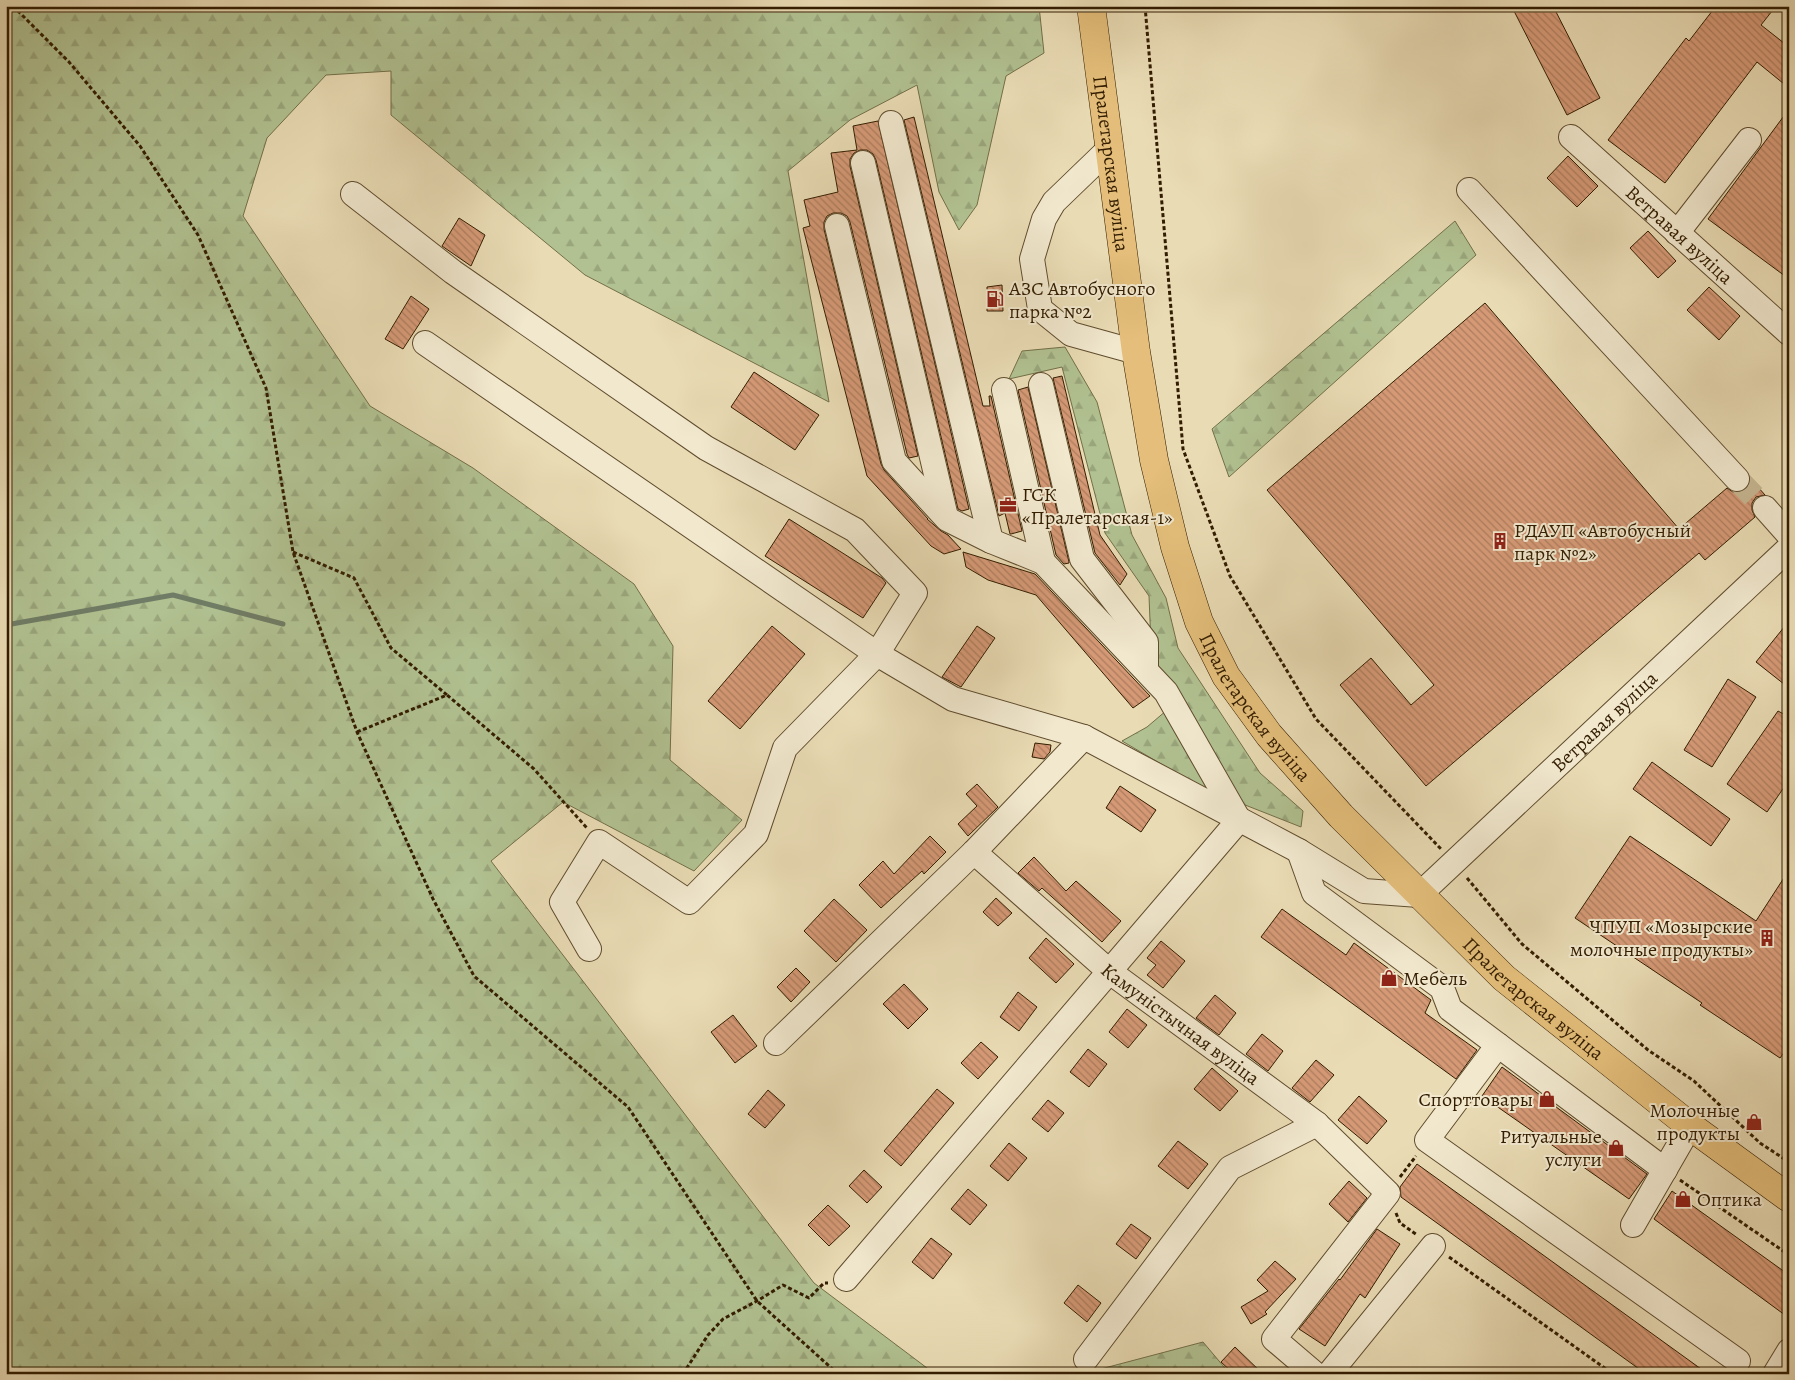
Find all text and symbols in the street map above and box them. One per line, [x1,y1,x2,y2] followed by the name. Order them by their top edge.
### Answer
[1086,74,1136,254] street label: Пралетарская вуліца
[1619,179,1740,291] street label: Ветравая вуліца
[1008,275,1155,325] place label: АЗС Автобусного парка №2
[985,289,1005,309] fuel station icon: АЗС Автобусного парка №2
[1022,481,1173,531] place label: ГСК «Пралетарская-1»
[998,495,1018,515] office icon: ГСК «Пралетарская-1»
[1514,517,1691,567] place label: РДАУП «Автобусный парк №2»
[1490,531,1510,551] building icon: РДАУП «Автобусный парк №2»
[1193,628,1318,788] street label: Пралетарская вуліца
[1546,665,1664,778] street label: Ветравая вуліца
[1570,913,1753,963] place label: ЧПУП «Мозырские молочные продукты»
[1757,928,1777,948] building icon: ЧПУП «Мозырские молочные продукты»
[1456,931,1610,1067] street label: Пралетарская вуліца
[1095,957,1266,1092] street label: Камуністычная вуліца
[1403,965,1467,992] place label: Мебель
[1379,968,1399,988] shop icon: Мебель
[1418,1086,1533,1113] place label: Спорттовары
[1537,1089,1557,1109] shop icon: Спорттовары
[1650,1097,1740,1147] place label: Молочные продукты
[1744,1112,1764,1132] shop icon: Молочные продукты
[1500,1123,1602,1173] place label: Ритуальные услуги
[1606,1138,1626,1158] shop icon: Ритуальные услуги
[1697,1186,1763,1213] place label: Оптика
[1673,1189,1693,1209] shop icon: Оптика

